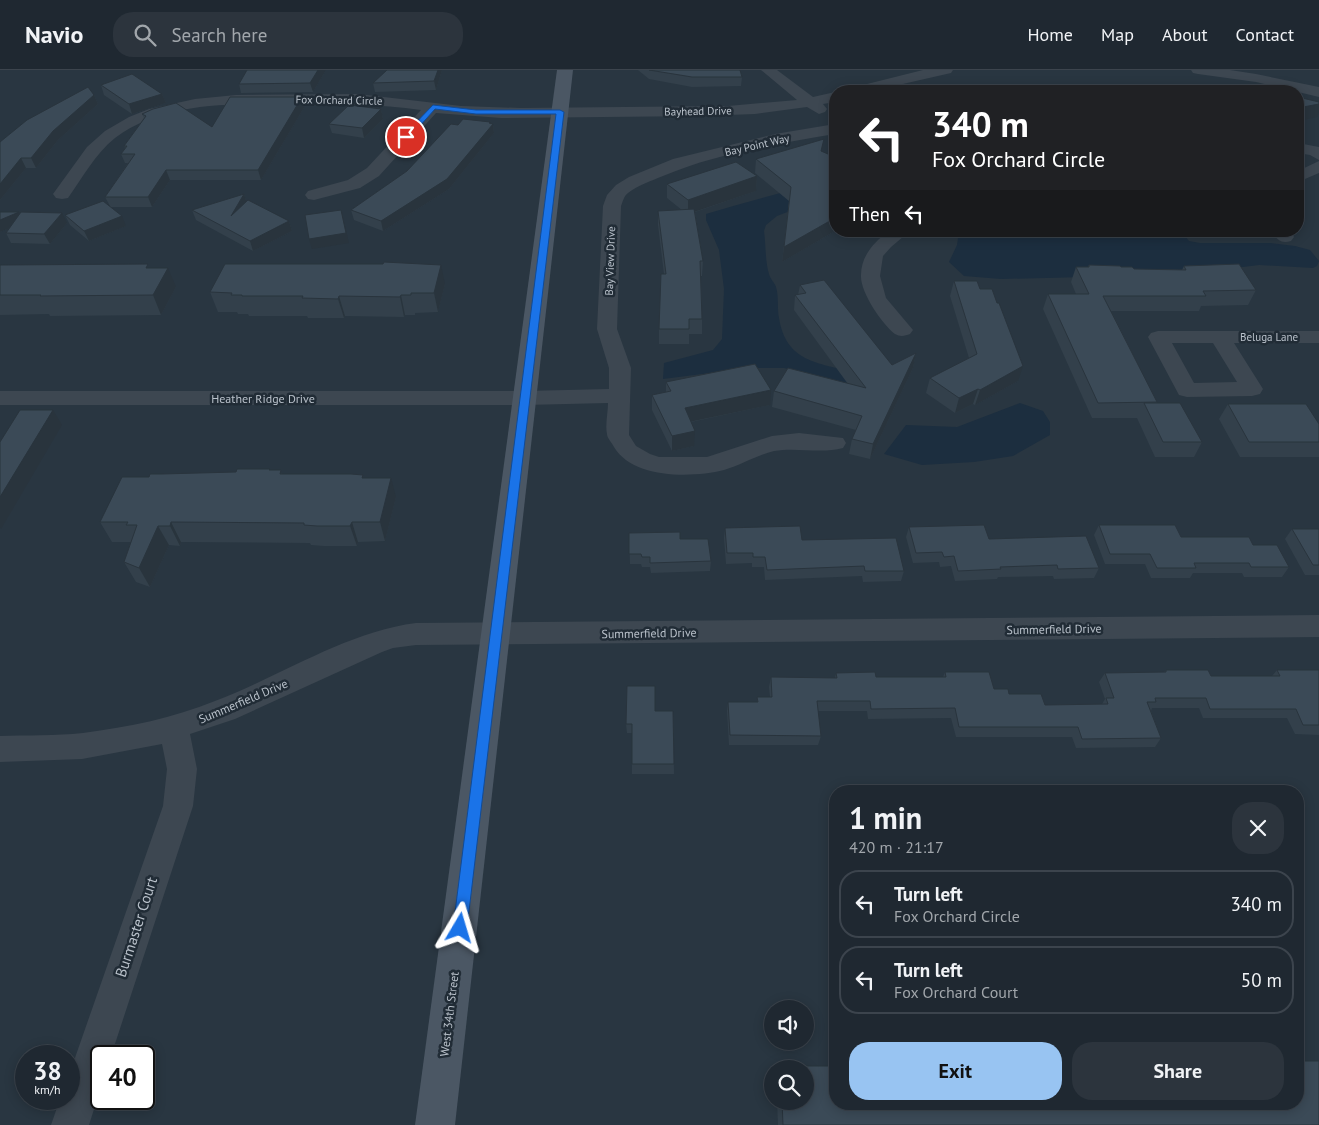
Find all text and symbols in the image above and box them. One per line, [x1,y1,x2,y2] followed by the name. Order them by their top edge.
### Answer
[113,12,463,57] search box
[25,19,83,50] text: Navio
[131,21,159,49] icon: search
[171,23,267,47] text: Search here
[1027,23,1073,46] text: Home
[1101,23,1134,46] text: Map
[1162,23,1208,46] text: About
[1236,23,1294,46] text: Contact
[296,92,383,108] street label: Fox Orchard Circle
[932,101,1029,147] text: 340 m
[664,103,732,119] street label: Bayhead Drive
[849,105,914,170] icon: left
[385,116,427,158] pin
[392,123,420,151] icon: arrive
[723,131,792,159] street label: Bay Point Way
[932,145,1105,173] text: Fox Orchard Circle
[900,200,928,228] icon: left
[849,202,890,226] text: Then
[602,226,618,296] street label: Bay View Drive
[1240,330,1298,344] street label: Beluga Lane
[211,391,315,406] street label: Heather Ridge Drive
[1006,621,1102,637] street label: Summerfield Drive
[601,625,697,641] street label: Summerfield Drive
[196,676,290,726] street label: Summerfield Drive
[849,798,922,837] text: 1 min
[1232,802,1284,854] button: close
[849,837,944,857] text: 420 m · 21:17
[111,874,161,980] street label: Burmaster Court
[894,882,963,906] text: Turn left
[851,890,879,918] icon: left
[1230,892,1282,916] text: 340 m
[433,901,485,953] position arrow
[894,906,1020,926] text: Fox Orchard Circle
[894,958,963,982] text: Turn left
[851,966,879,994] icon: left
[1241,968,1282,992] text: 50 m
[436,971,462,1057] street label: West 34th Street
[894,982,1018,1002] text: Fox Orchard Court
[764,1000,814,1110] map controls
[764,1000,814,1050] button: sound
[849,1042,1062,1100] button: Exit
[1072,1042,1284,1100] button: Share
[90,1045,155,1110] speed limit sign: 40
[33,1055,62,1087] text: 38
[764,1060,814,1110] button: search
[34,1082,61,1097] text: km/h

